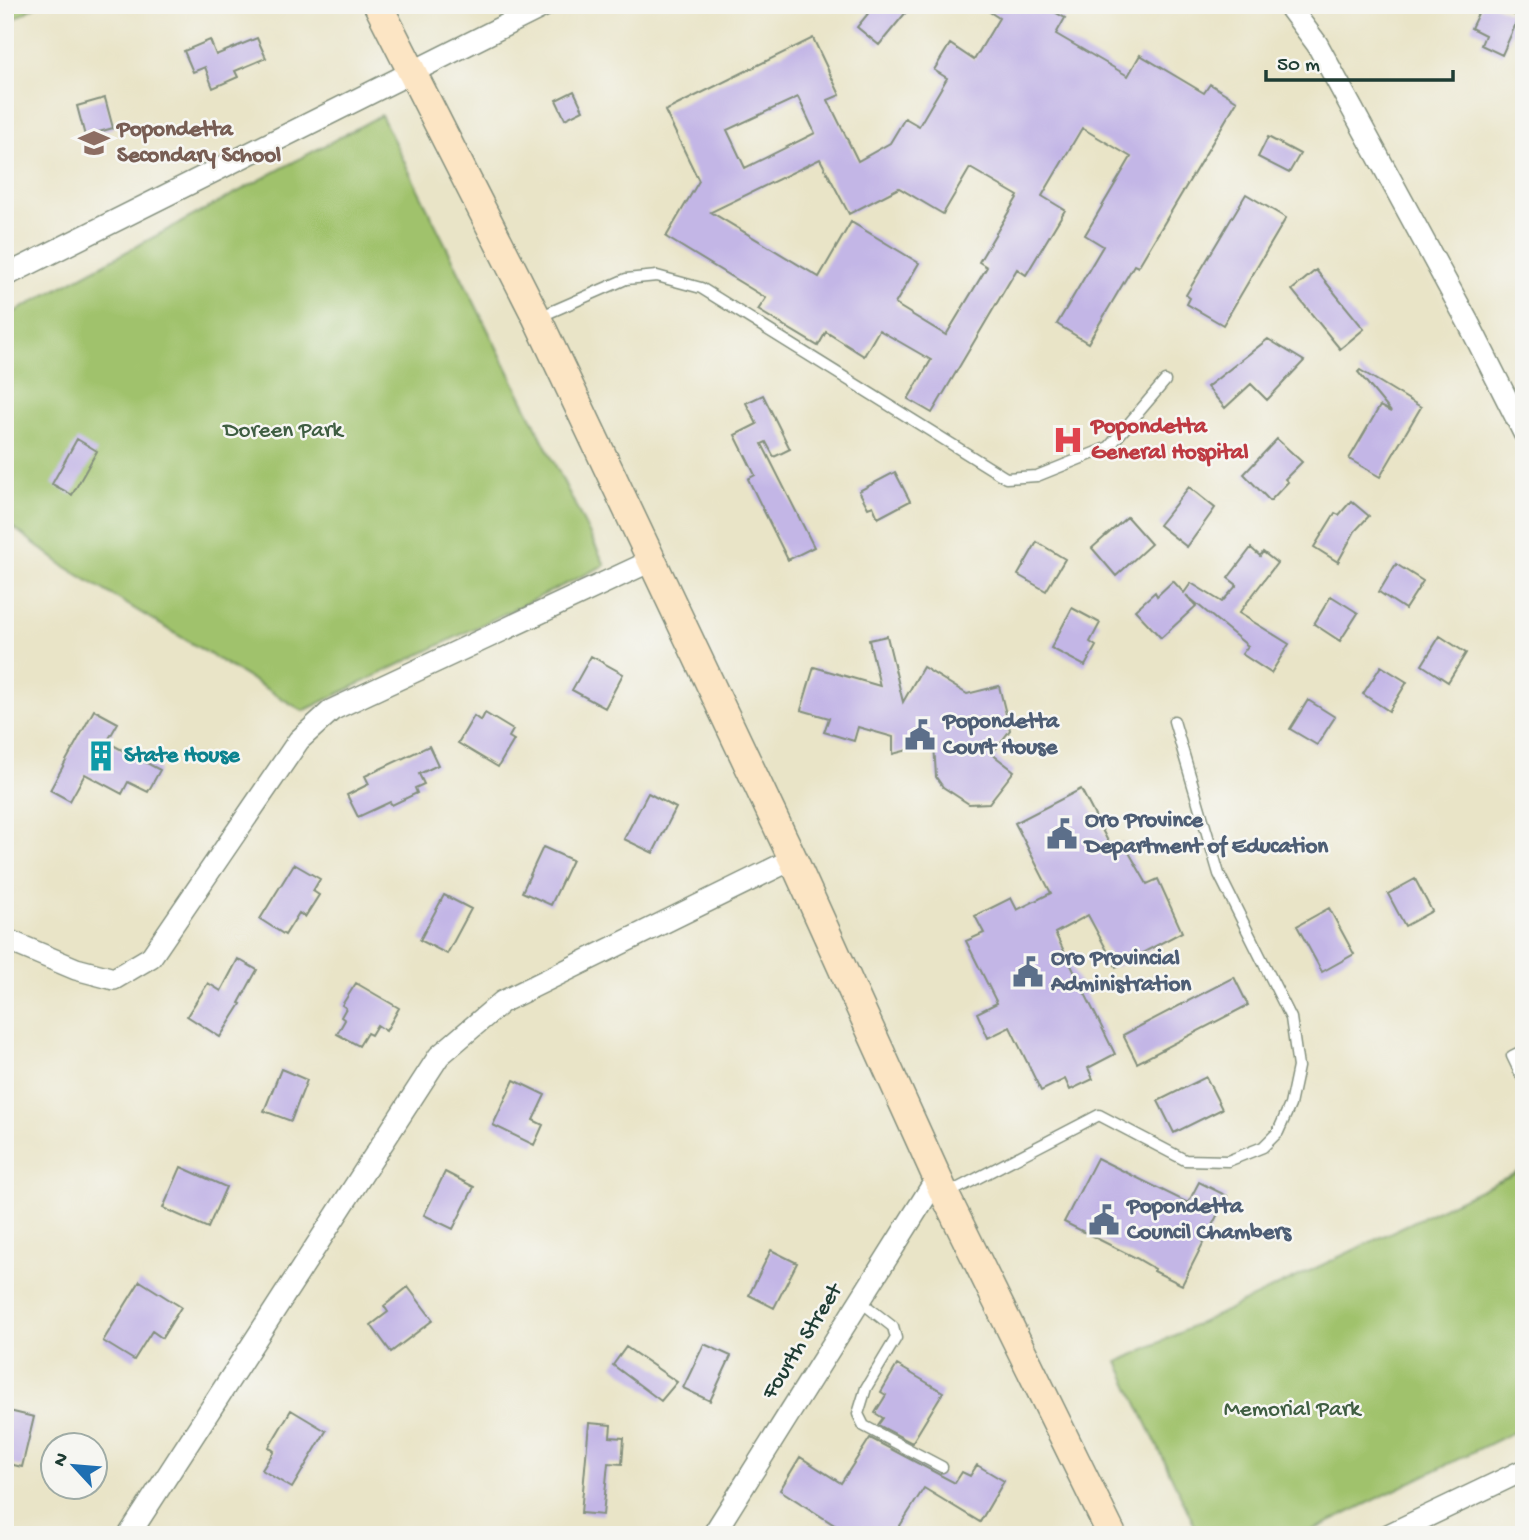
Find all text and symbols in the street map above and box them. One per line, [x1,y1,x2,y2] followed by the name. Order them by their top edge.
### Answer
[1266,38,1454,82] scale bar
[1277,54,1320,79] text: 50 m
[115,117,281,170] place label: Popondetta Secondary School
[77,126,111,160] school or university icon: Popondetta Secondary School
[1089,414,1249,467] place label: Popondetta General Hospital
[221,418,345,445] park label: Doreen Park
[1051,423,1085,457] hospital icon: Popondetta General Hospital
[941,709,1060,762] place label: Popondetta Court House
[903,718,937,752] public building icon: Popondetta Court House
[84,739,118,773] building icon: State House
[124,743,241,770] place label: State House
[1083,808,1329,861] place label: Oro Province Department of Education
[1045,817,1079,851] public building icon: Oro Province Department of Education
[1050,946,1192,999] place label: Oro Provincial Administration
[1011,955,1045,989] public building icon: Oro Provincial Administration
[1125,1194,1293,1247] place label: Popondetta Council Chambers
[1087,1203,1121,1237] public building icon: Popondetta Council Chambers
[756,1278,850,1406] street label: Fourth Street
[1224,1397,1363,1424] park label: Memorial Park
[38,1432,108,1502] north arrow
[49,1449,75,1471] text: N

